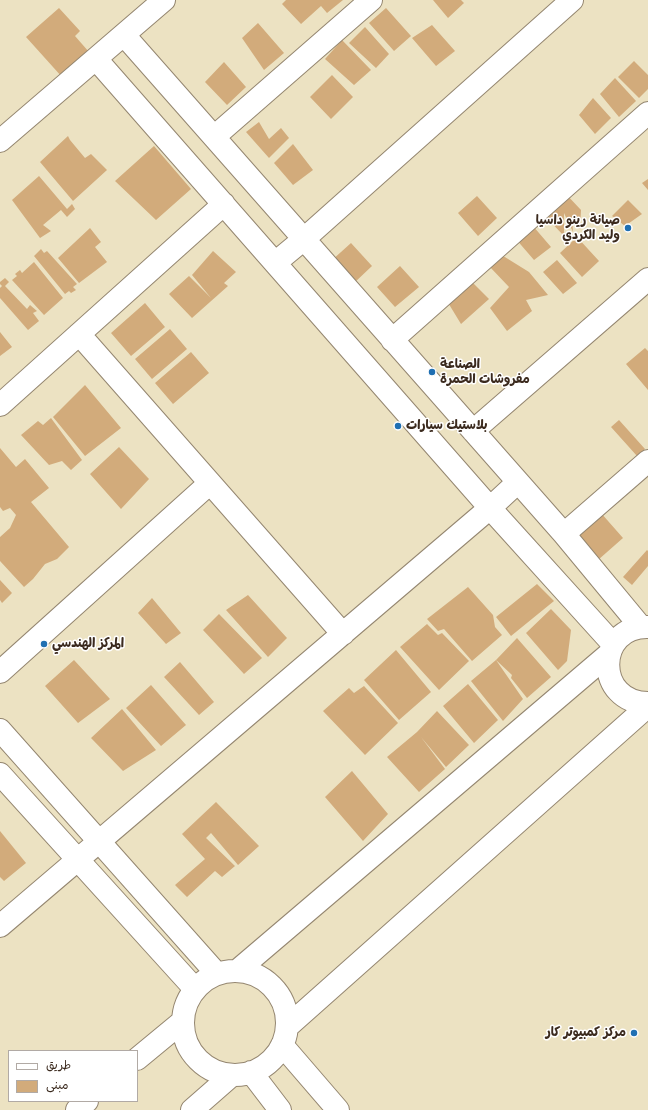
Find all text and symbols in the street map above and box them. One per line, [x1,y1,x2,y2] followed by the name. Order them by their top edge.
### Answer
[536,213,620,244] place label: صيانة رينو داسيا وليد الكردي
[623,223,633,233] marker: صيانة رينو داسيا وليد الكردي
[440,357,530,388] place label: الصناعة مفروشات الحمرة
[427,367,437,377] marker: الصناعة مفروشات الحمرة
[406,418,488,434] place label: بلاستيك سيارات
[393,421,403,431] marker: بلاستيك سيارات
[52,636,124,652] place label: المركز الهندسي
[39,639,49,649] marker: المركز الهندسي
[546,1025,626,1041] place label: مركز كمبيوتر كار
[629,1028,639,1038] marker: مركز كمبيوتر كار
[8,1050,138,1102] legend
[46,1058,71,1073] text: طريق
[46,1078,69,1093] text: مبنى

